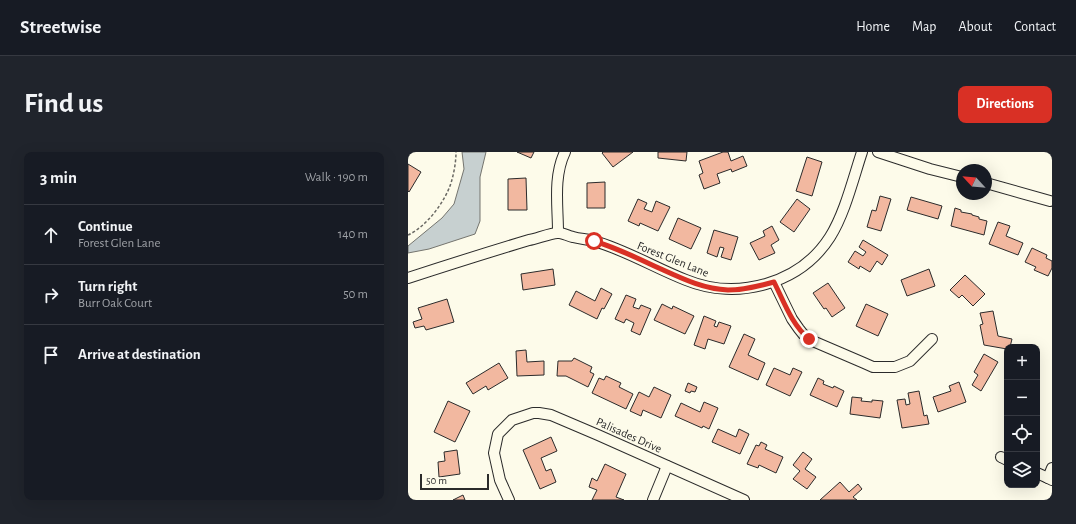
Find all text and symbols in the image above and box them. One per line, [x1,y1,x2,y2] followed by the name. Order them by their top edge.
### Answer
[20,18,101,37] text: Streetwise
[856,20,890,34] text: Home
[912,20,936,34] text: Map
[958,20,992,34] text: About
[1014,20,1056,34] text: Contact
[958,86,1052,123] button: Directions
[24,90,103,118] text: Find us
[956,164,992,200] north arrow
[40,169,77,186] text: 3 min
[305,171,368,184] text: Walk · 190 m
[78,219,133,234] text: Continue
[40,224,62,246] icon: ahead
[338,228,368,241] text: 140 m
[585,232,603,250] route start
[78,237,160,250] text: Forest Glen Lane
[635,239,711,279] street label: Forest Glen Lane
[78,279,137,294] text: Turn right
[40,284,62,306] icon: right
[343,288,368,301] text: 50 m
[78,297,152,310] text: Burr Oak Court
[800,330,818,348] route end
[40,344,62,366] icon: arrive
[1004,344,1040,488] map controls
[1004,344,1040,380] button: +
[78,347,201,362] text: Arrive at destination
[1004,380,1040,416] button: −
[594,415,664,455] street label: Palisades Drive
[1004,416,1040,452] button: locate
[1004,452,1040,488] button: layers
[420,472,489,491] scale bar
[426,475,447,486] text: 50 m

